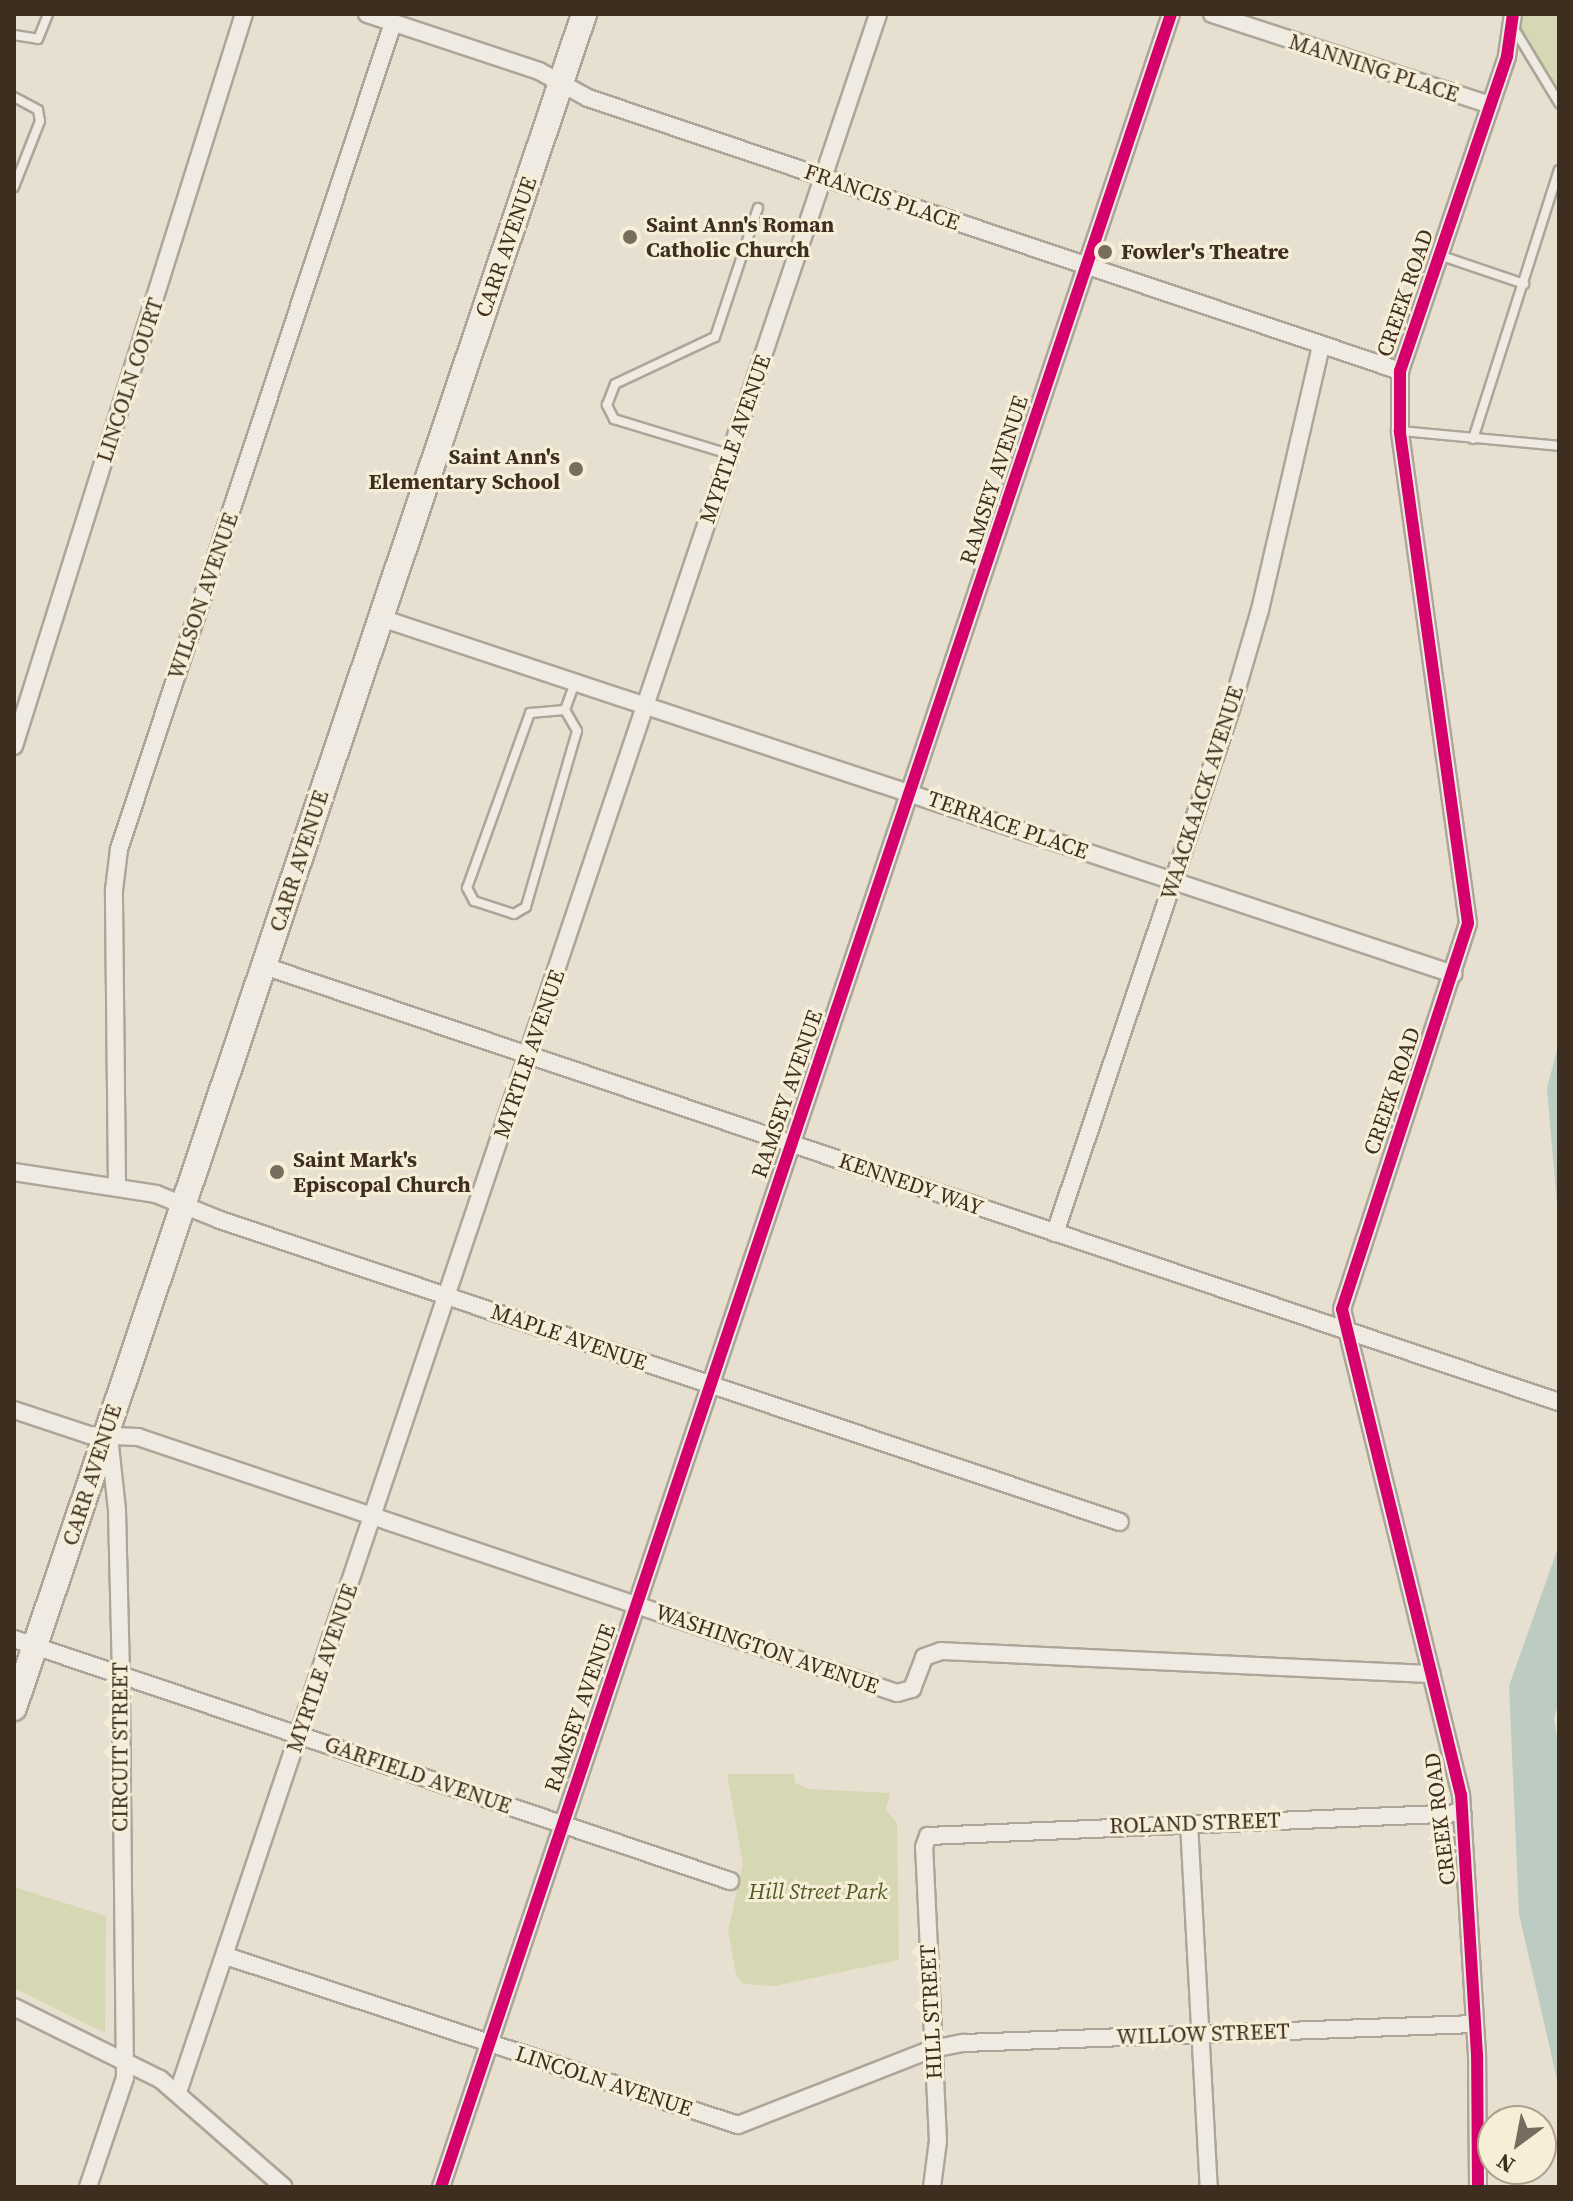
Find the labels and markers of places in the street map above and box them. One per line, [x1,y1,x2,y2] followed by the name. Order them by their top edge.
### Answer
[646,211,834,262] place label: Saint Ann's Roman Catholic Church
[621,228,639,246] marker: Saint Ann's Roman Catholic Church
[1121,239,1289,265] place label: Fowler's Theatre
[1096,243,1114,261] marker: Fowler's Theatre
[369,443,560,494] place label: Saint Ann's Elementary School
[567,460,585,478] marker: Saint Ann's Elementary School
[293,1146,471,1198] place label: Saint Mark's Episcopal Church
[268,1163,286,1181] marker: Saint Mark's Episcopal Church

